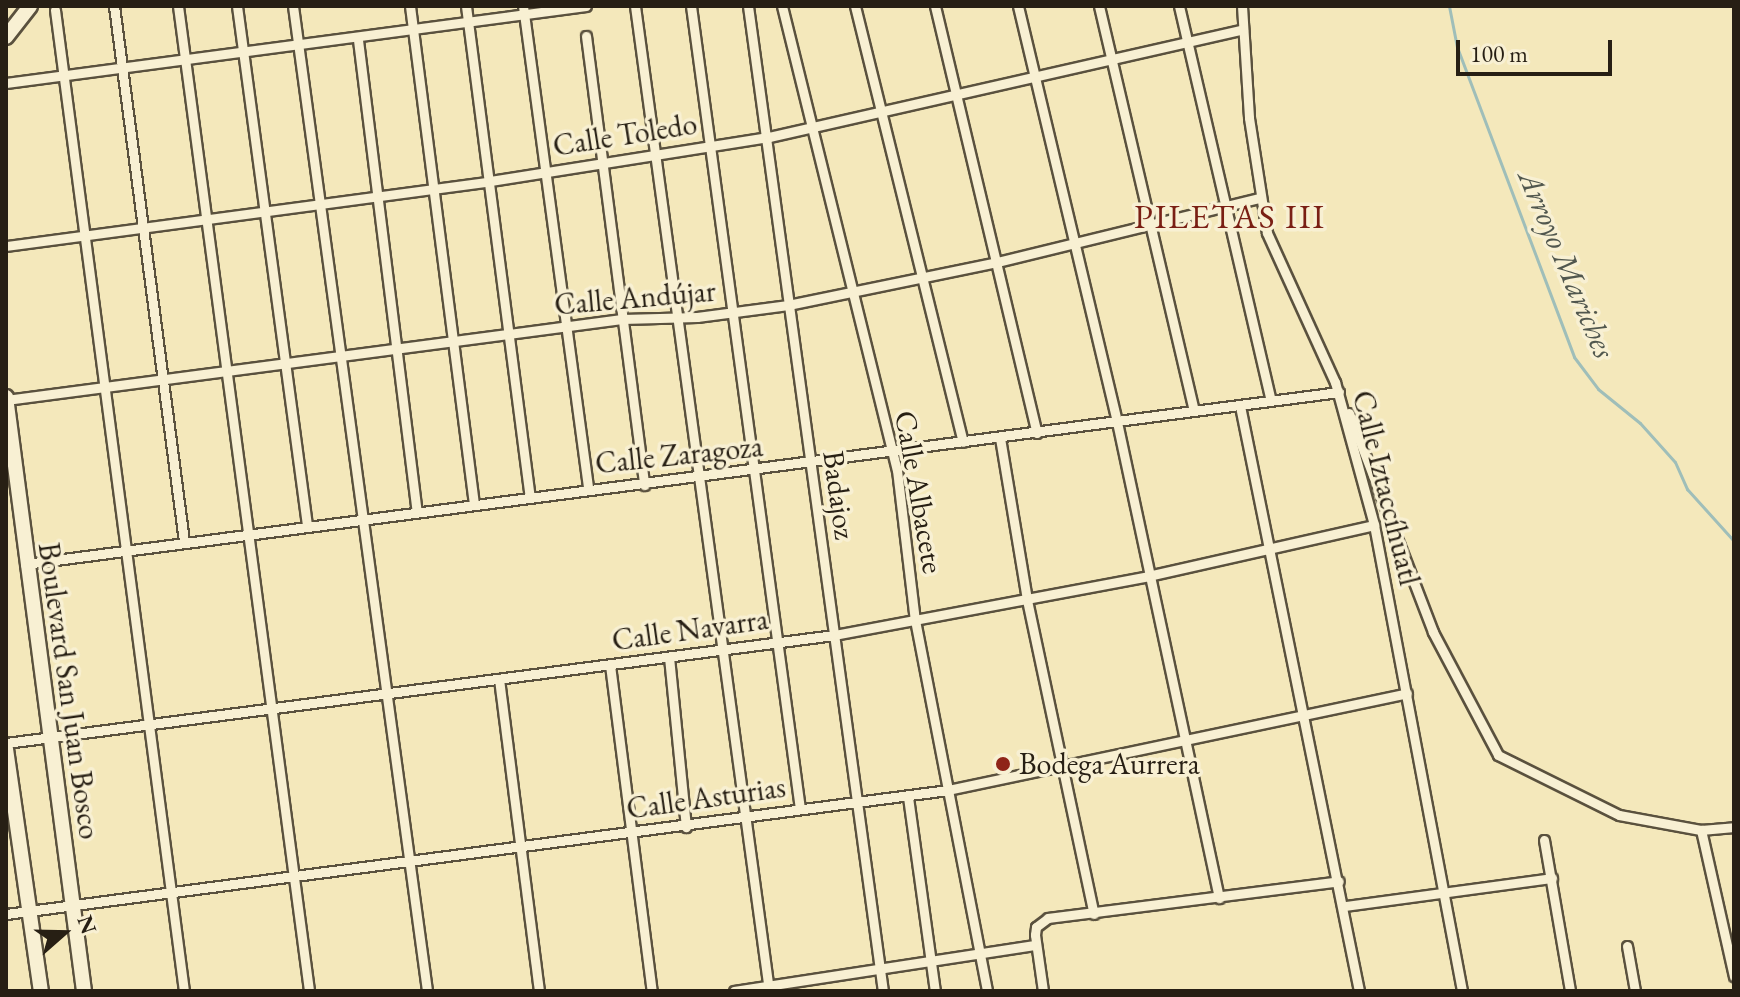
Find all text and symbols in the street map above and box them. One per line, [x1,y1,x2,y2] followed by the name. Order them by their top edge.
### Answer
[1460,24,1616,74] scale bar
[1470,38,1528,69] text: 100 m
[550,106,700,164] street label: Calle Toledo
[1510,164,1624,364] water label: Arroyo Mariches
[1134,197,1326,237] district label: PILETAS III
[553,273,717,323] street label: Calle Andújar
[1344,387,1428,589] street label: Calle Iztaccíhuatl
[887,408,951,576] street label: Calle Albacete
[594,428,764,482] street label: Calle Zaragoza
[815,448,863,542] street label: Badajoz
[30,540,108,842] street label: Boulevard San Juan Bosco
[610,601,770,659] street label: Calle Navarra
[1019,746,1200,782] place label: Bodega Aurrera
[994,755,1012,773] marker: Bodega Aurrera
[624,769,788,827] street label: Calle Asturias
[24,893,104,973] north arrow
[70,911,104,938] text: N

